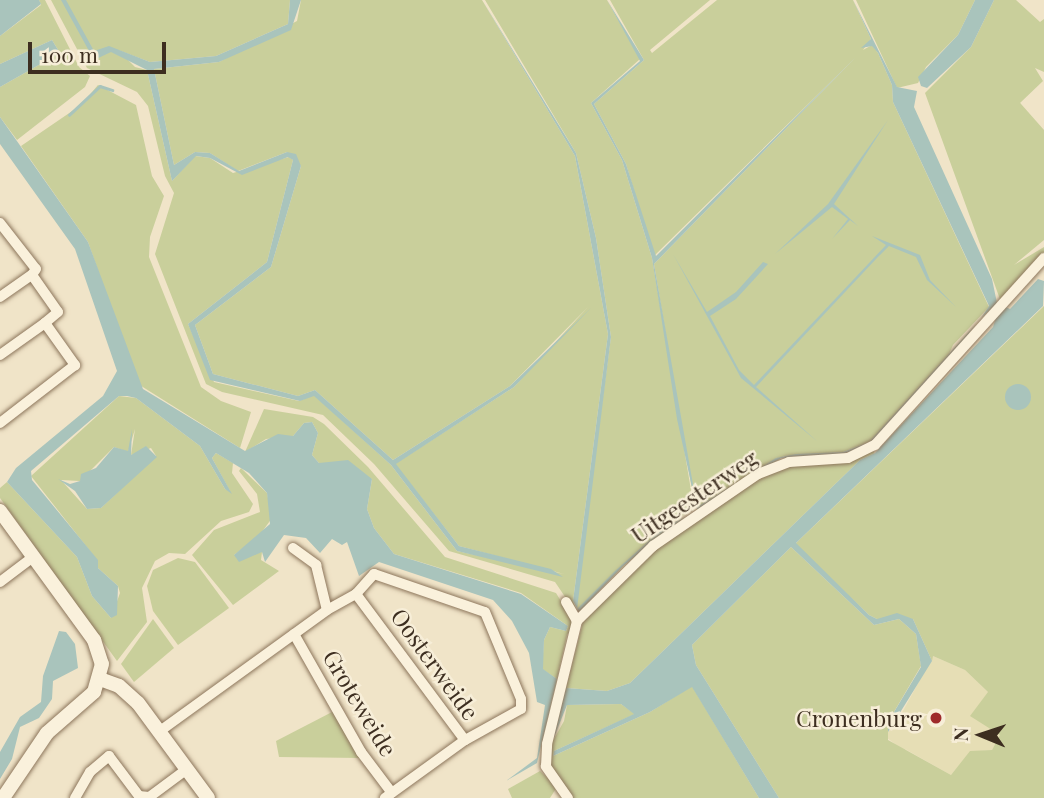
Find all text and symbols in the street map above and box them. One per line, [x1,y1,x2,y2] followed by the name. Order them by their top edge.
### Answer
[32,28,170,72] scale bar
[41,40,98,68] text: 100 m
[626,444,762,548] street label: Uitgeesterweg
[385,603,485,725] street label: Oosterweide
[317,645,403,761] street label: Groteweide
[946,700,1016,770] north arrow
[796,704,922,732] place label: Cronenburg
[928,710,944,726] marker: Cronenburg
[947,727,973,742] text: N

